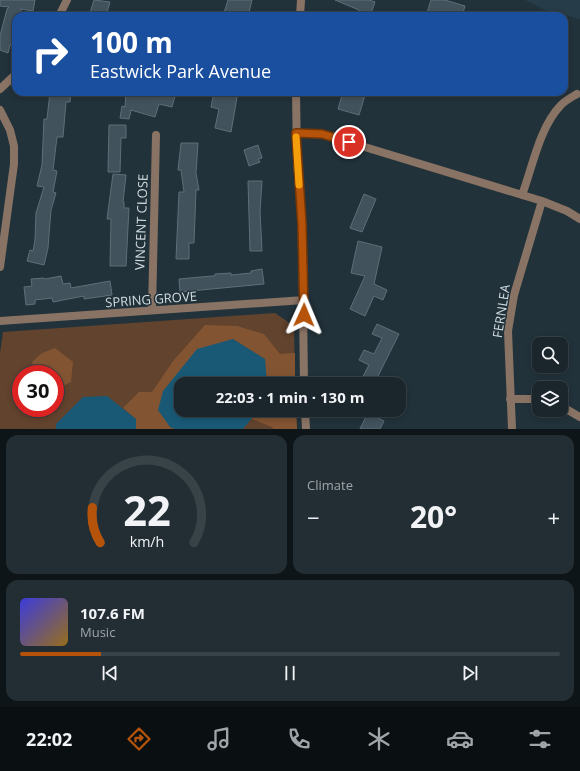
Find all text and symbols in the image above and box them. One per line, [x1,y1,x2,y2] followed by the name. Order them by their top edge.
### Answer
[90,23,173,61] text: 100 m
[24,28,76,80] icon: right
[90,59,271,83] text: Eastwick Park Avenue
[332,125,366,159] pin
[338,131,360,153] icon: arrive
[130,174,152,270] street label: VINCENT CLOSE
[488,282,514,339] street label: FERNLEA
[105,287,197,311] street label: SPRING GROVE
[283,294,325,336] position arrow
[532,337,568,417] map controls
[532,337,568,373] button: search
[12,365,64,417] speed limit sign: 30
[532,381,568,417] button: layers
[216,387,364,407] text: 22:03 · 1 min · 130 m
[307,476,353,494] text: Climate
[123,481,170,537] text: 22
[410,496,457,537] text: 20°
[307,502,320,532] text: −
[547,502,560,532] text: +
[129,531,164,550] text: km/h
[80,603,145,623] text: 107.6 FM
[80,623,115,641] text: Music
[99,662,121,684] icon: previous
[279,662,301,684] icon: pause
[459,662,481,684] icon: next
[125,725,153,753] icon: directions
[205,725,233,753] icon: music
[285,725,313,753] icon: phone
[365,725,393,753] icon: climate
[446,725,474,753] icon: car
[526,725,554,753] icon: filters
[26,727,72,751] text: 22:02

